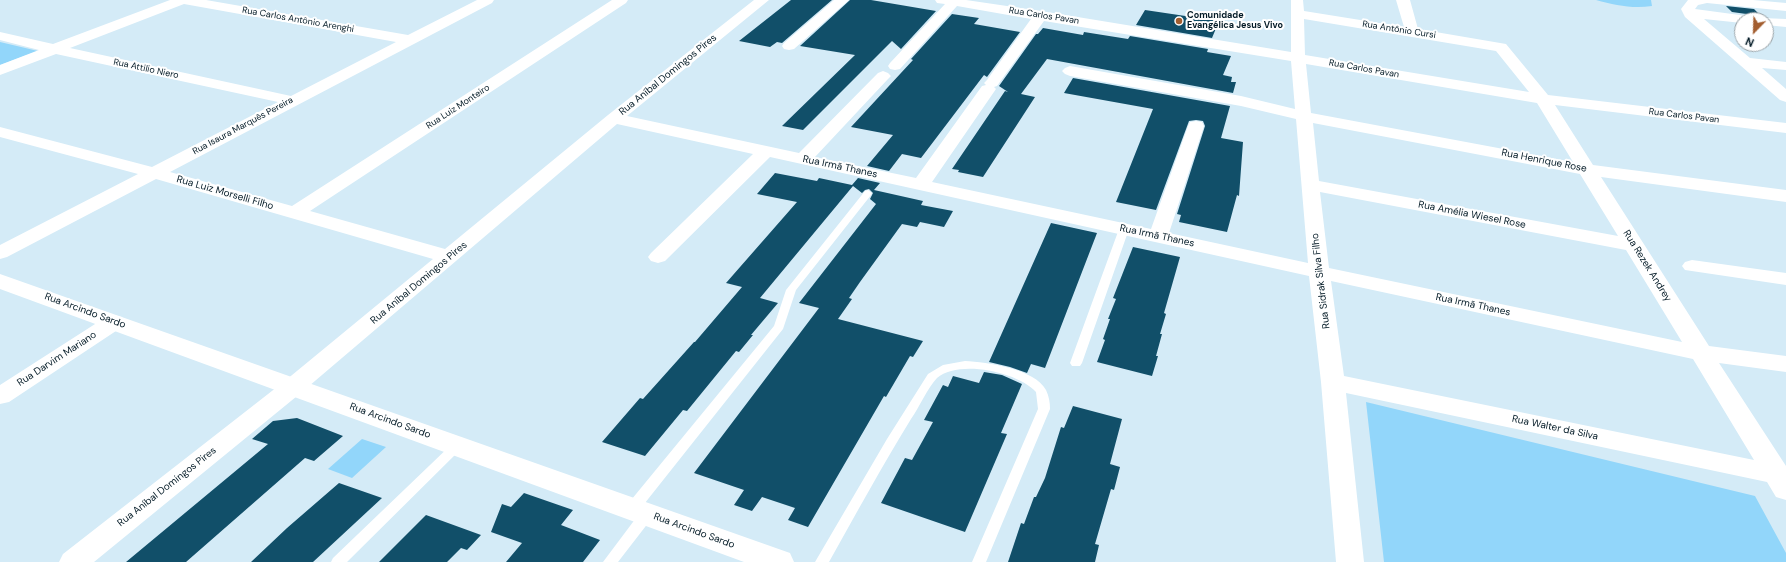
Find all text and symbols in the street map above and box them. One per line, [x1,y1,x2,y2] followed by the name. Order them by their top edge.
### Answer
[241,5,355,35] street label: Rua Carlos Antônio Arenghi
[1008,5,1080,27] street label: Rua Carlos Pavan
[1187,11,1283,32] place label: Comunidade Evangélica Jesus Vivo
[1734,12,1774,52] north arrow
[1174,16,1184,26] marker: Comunidade Evangélica Jesus Vivo
[1361,19,1437,41] street label: Rua Antônio Cursi
[617,32,719,118] street label: Rua Aníbal Domingos Pires
[1743,34,1756,50] text: N
[112,57,180,81] street label: Rua Attilio Niero
[1328,58,1400,80] street label: Rua Carlos Pavan
[424,82,492,132] street label: Rua Luiz Monteiro
[191,95,295,157] street label: Rua Isaura Marquês Pereira
[1648,106,1720,126] street label: Rua Carlos Pavan
[1500,147,1588,175] street label: Rua Henrique Rose
[802,153,878,181] street label: Rua Irmã Thanes
[175,173,275,213] street label: Rua Luiz Morselli Filho
[1417,199,1527,231] street label: Rua Amélia Wiesel Rose
[1119,222,1195,250] street label: Rua Irmã Thanes
[1620,228,1674,304] street label: Rua Rezek Andrey
[1309,232,1333,330] street label: Rua Sidrak Silva Filho
[368,239,470,327] street label: Rua Aníbal Domingos Pires
[43,291,127,331] street label: Rua Arcindo Sardo
[1435,291,1511,319] street label: Rua Irmã Thanes
[15,329,99,389] street label: Rua Darvim Mariano
[348,401,432,441] street label: Rua Arcindo Sardo
[1511,413,1599,443] street label: Rua Walter da Silva
[115,445,219,529] street label: Rua Aníbal Domingos Pires
[652,511,736,551] street label: Rua Arcindo Sardo

